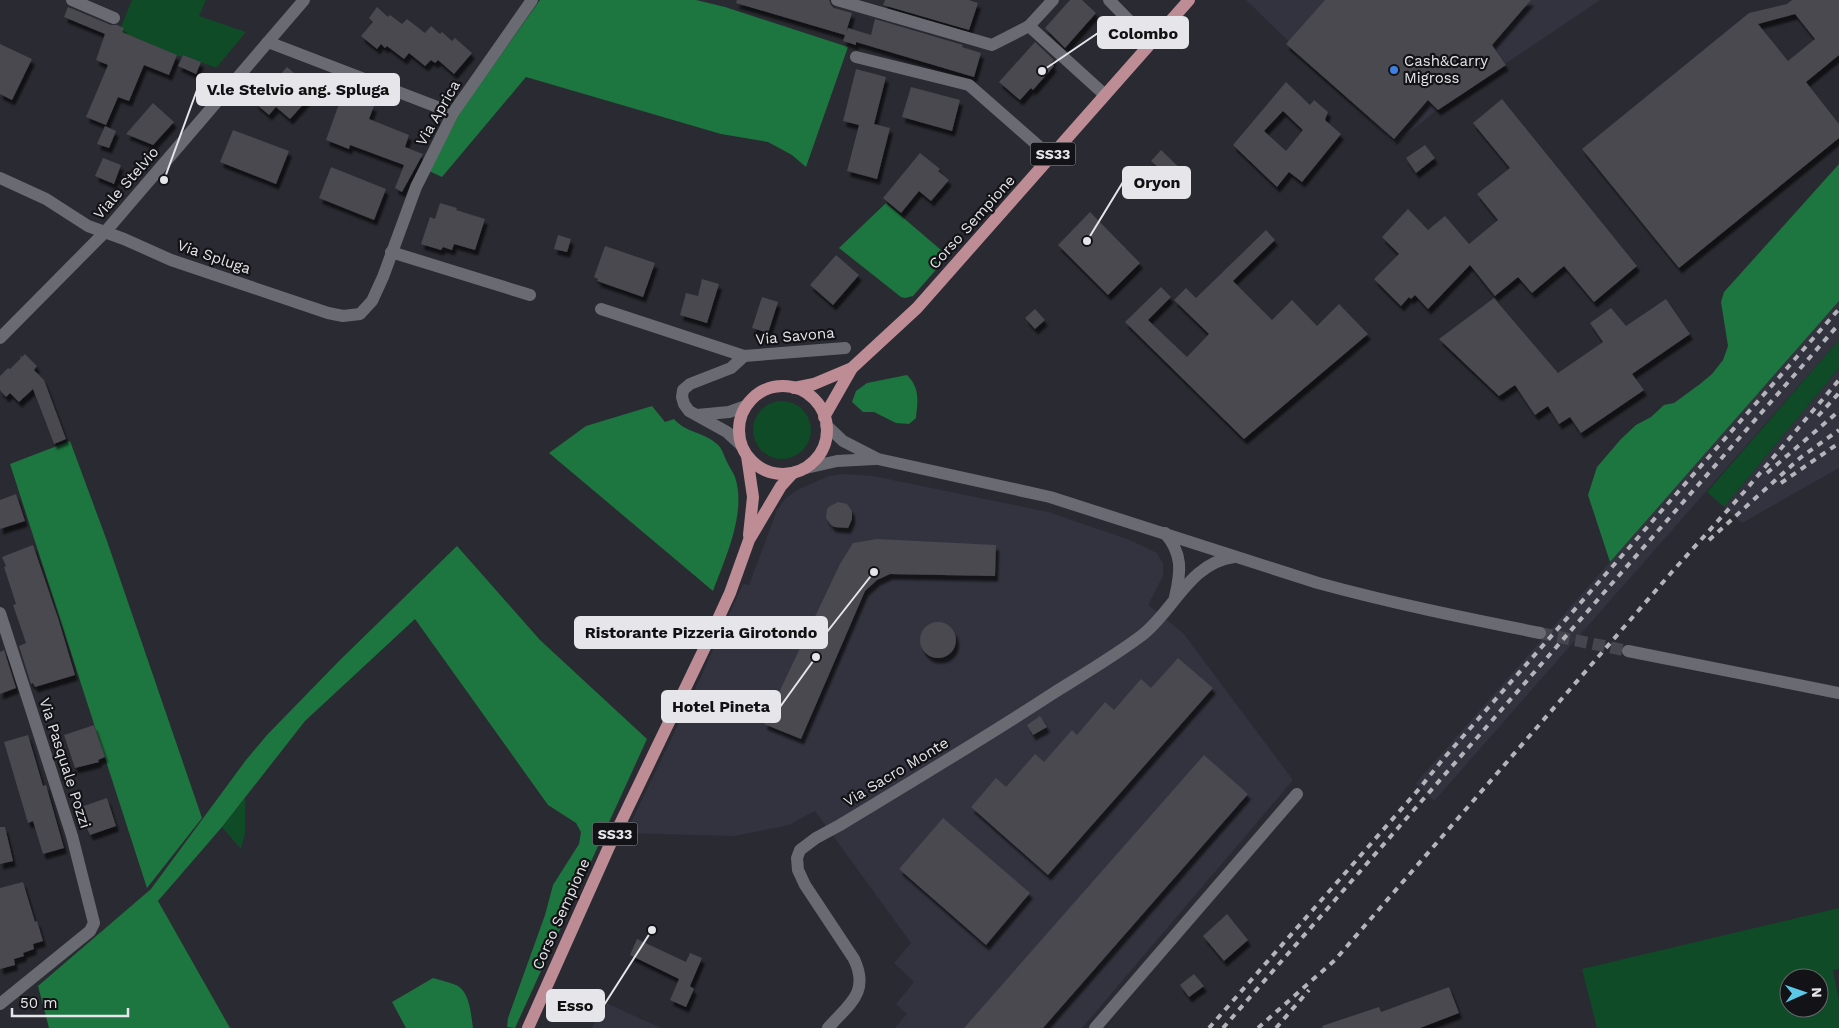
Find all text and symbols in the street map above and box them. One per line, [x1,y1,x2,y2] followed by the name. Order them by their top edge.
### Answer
[1098,17,1188,48] callout: Colombo
[1108,24,1178,43] text: Colombo
[1404,52,1488,87] place label: Cash&Carry Migross
[1388,64,1400,76] marker: Cash&Carry Migross
[197,74,399,105] callout: V.le Stelvio ang. Spluga
[412,77,464,149] street label: Via Aprica
[207,80,390,99] text: V.le Stelvio ang. Spluga
[1030,142,1076,166] road number: SS33
[90,143,162,223] street label: Viale Stelvio
[1123,167,1190,198] callout: Oryon
[925,171,1019,273] street label: Corso Sempione
[1133,173,1181,192] text: Oryon
[175,236,253,278] street label: Via Spluga
[755,324,836,348] street label: Via Savona
[575,617,827,648] callout: Ristorante Pizzeria Girotondo
[585,623,818,642] text: Ristorante Pizzeria Girotondo
[662,691,780,722] callout: Hotel Pineta
[35,696,95,830] street label: Via Pasquale Pozzi
[672,697,771,716] text: Hotel Pineta
[840,734,952,810] street label: Via Sacro Monte
[592,822,638,846] road number: SS33
[528,856,594,972] street label: Corso Sempione
[1779,968,1829,1018] north arrow
[12,986,129,1018] scale bar
[1809,987,1825,998] text: N
[547,990,604,1021] callout: Esso
[20,994,57,1012] text: 50 m
[557,996,594,1015] text: Esso

